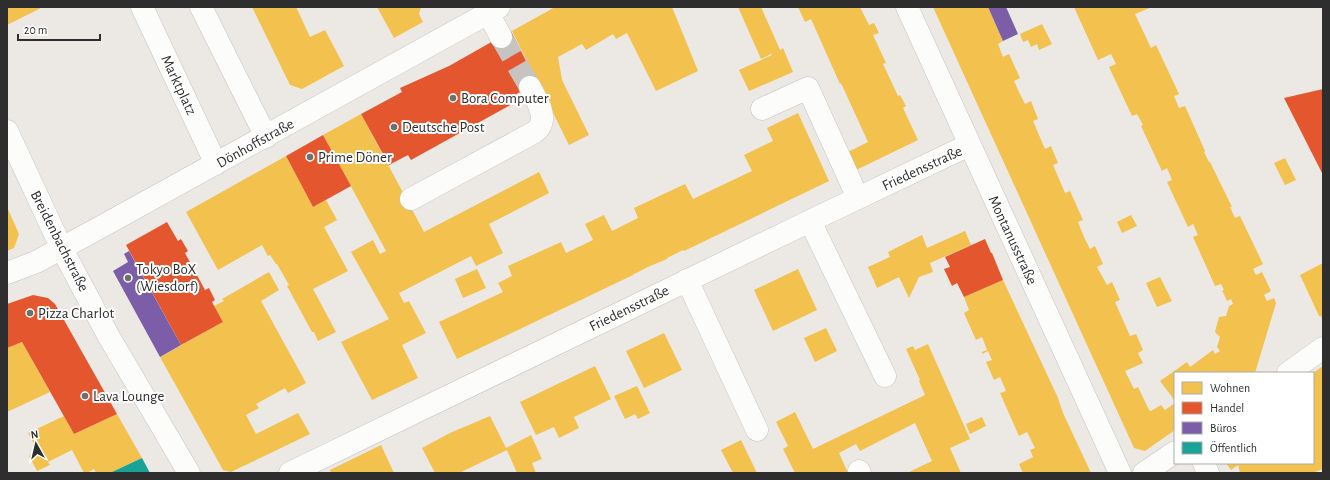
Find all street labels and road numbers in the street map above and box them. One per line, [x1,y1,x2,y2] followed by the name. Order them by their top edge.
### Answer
[158,53,199,117] street label: Marktplatz
[214,116,296,171] street label: Dönhoffstraße
[880,143,965,194] street label: Friedensstraße
[28,188,91,294] street label: Breidenbachstraße
[985,193,1040,287] street label: Montanusstraße
[587,283,671,334] street label: Friedensstraße

